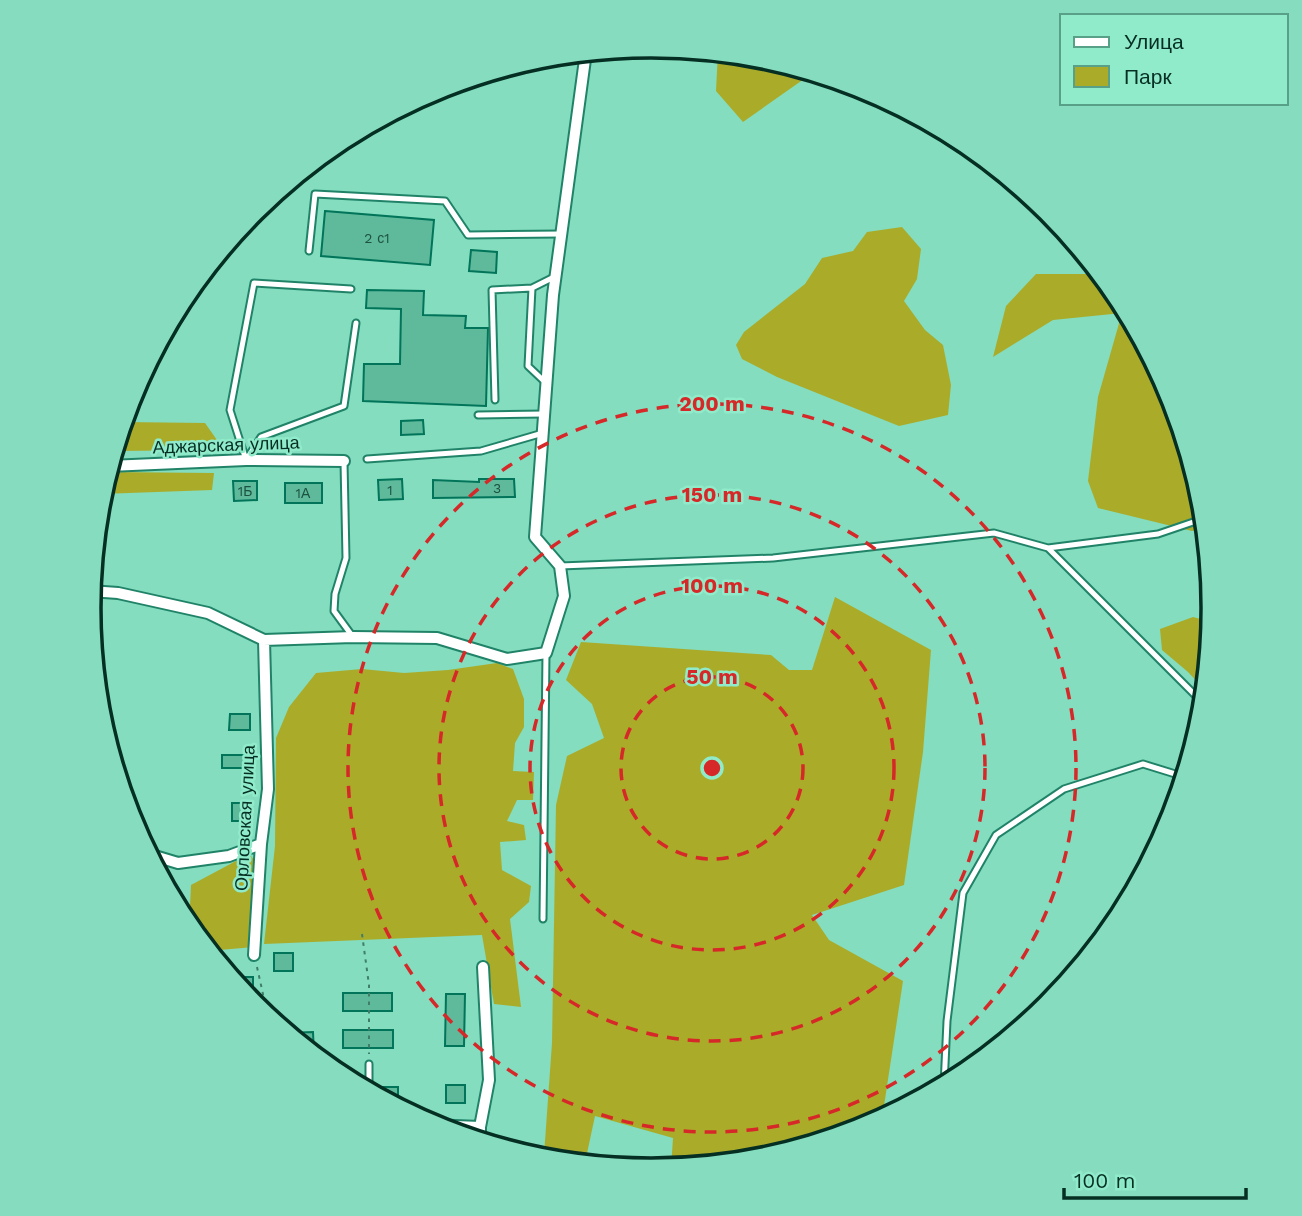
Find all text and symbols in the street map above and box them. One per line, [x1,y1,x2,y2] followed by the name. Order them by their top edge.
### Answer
[1060,14,1288,105] legend
[1124,29,1184,54] text: Улица
[1124,64,1172,89] text: Парк
[364,230,390,246] house number: 2 с1
[679,391,745,416] text: 200 m
[152,431,301,458] street label: Аджарская улица
[493,480,501,496] house number: 3
[387,482,393,498] house number: 1
[682,482,742,507] text: 150 m
[238,483,252,499] house number: 1Б
[296,485,311,501] house number: 1А
[681,573,743,598] text: 100 m
[686,664,738,689] text: 50 m
[230,743,259,891] street label: Орловская улица
[700,756,724,780] centre of rings
[1064,1156,1246,1200] scale bar
[1074,1168,1136,1193] text: 100 m

